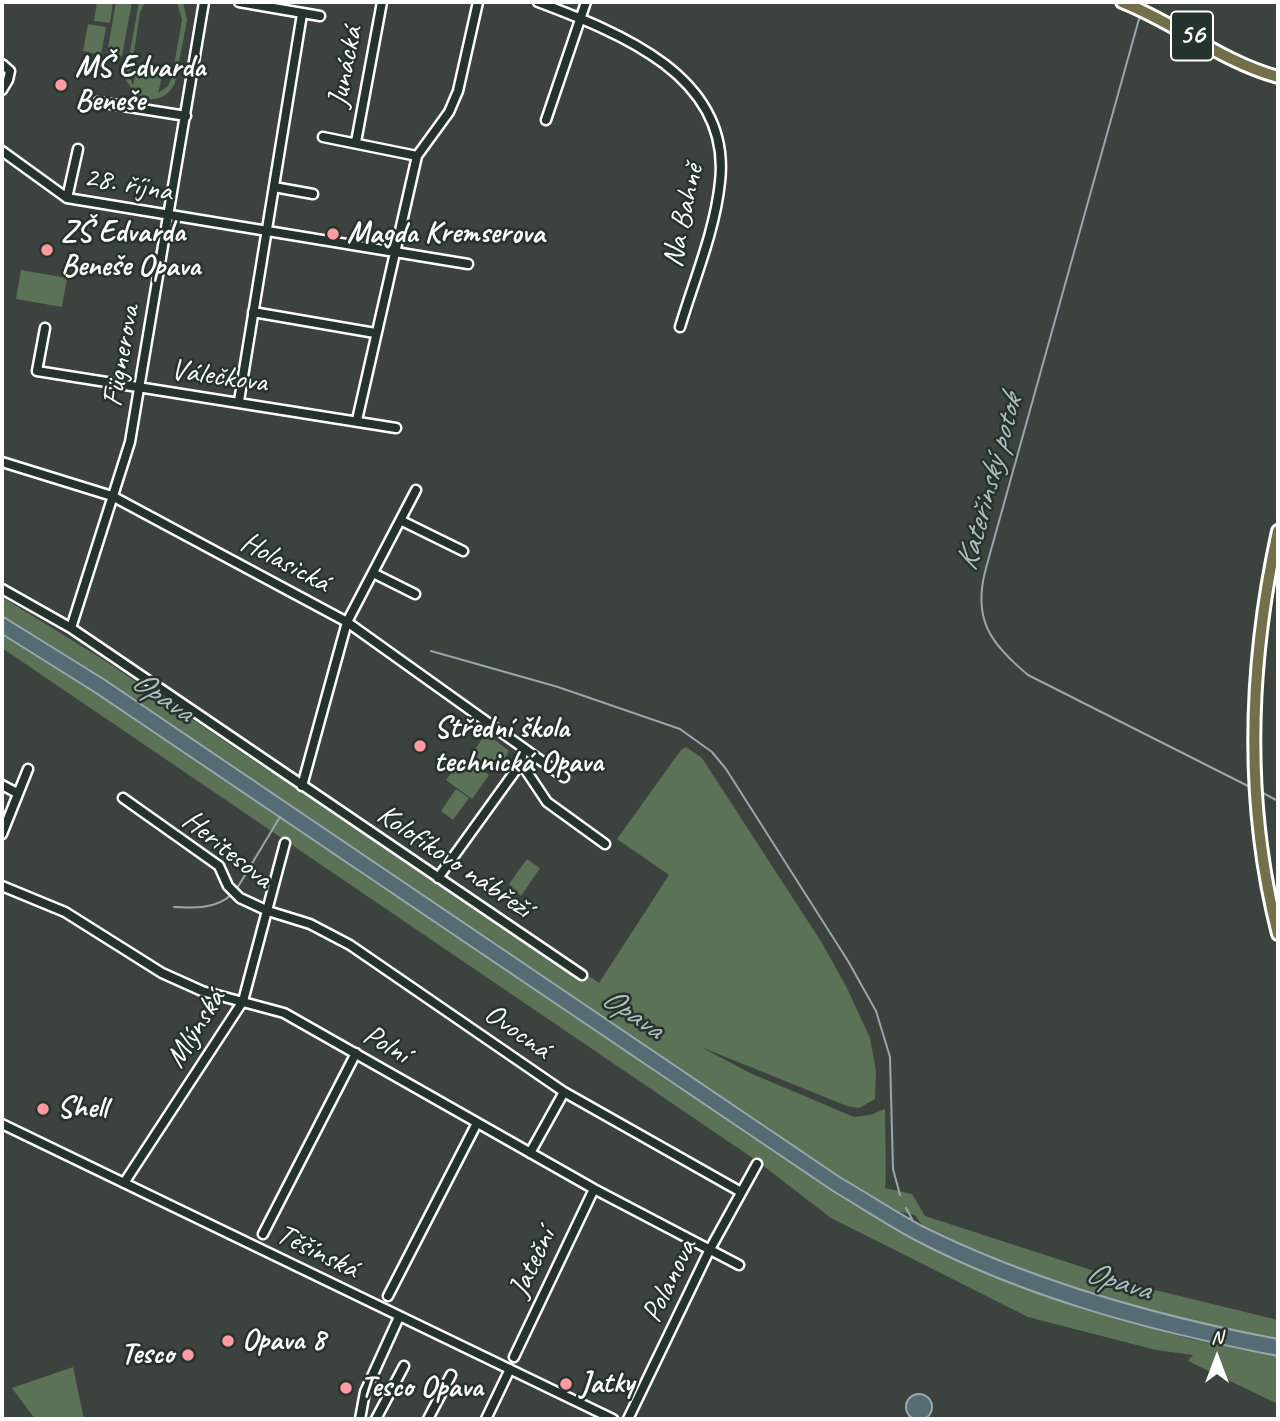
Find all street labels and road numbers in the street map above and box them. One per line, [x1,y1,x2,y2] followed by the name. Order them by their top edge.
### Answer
[1171,12,1213,60] road number: 56
[321,24,371,110] street label: Junácká
[81,160,175,210] street label: 28. října
[656,161,712,271] street label: Na Bahně
[95,303,149,409] street label: Fügnerova
[168,352,270,402] street label: Válečkova
[234,525,336,601] street label: Holasická
[370,797,538,927] street label: Kolofíkovo nábřeží
[175,803,279,897] street label: Heritesova
[158,983,234,1075] street label: Mlýnská
[477,996,557,1068] street label: Ovocná
[356,1017,416,1073] street label: Polní
[270,1217,364,1287] street label: Těšínská
[502,1223,564,1303] street label: Jateční
[635,1234,705,1328] street label: Polanova

